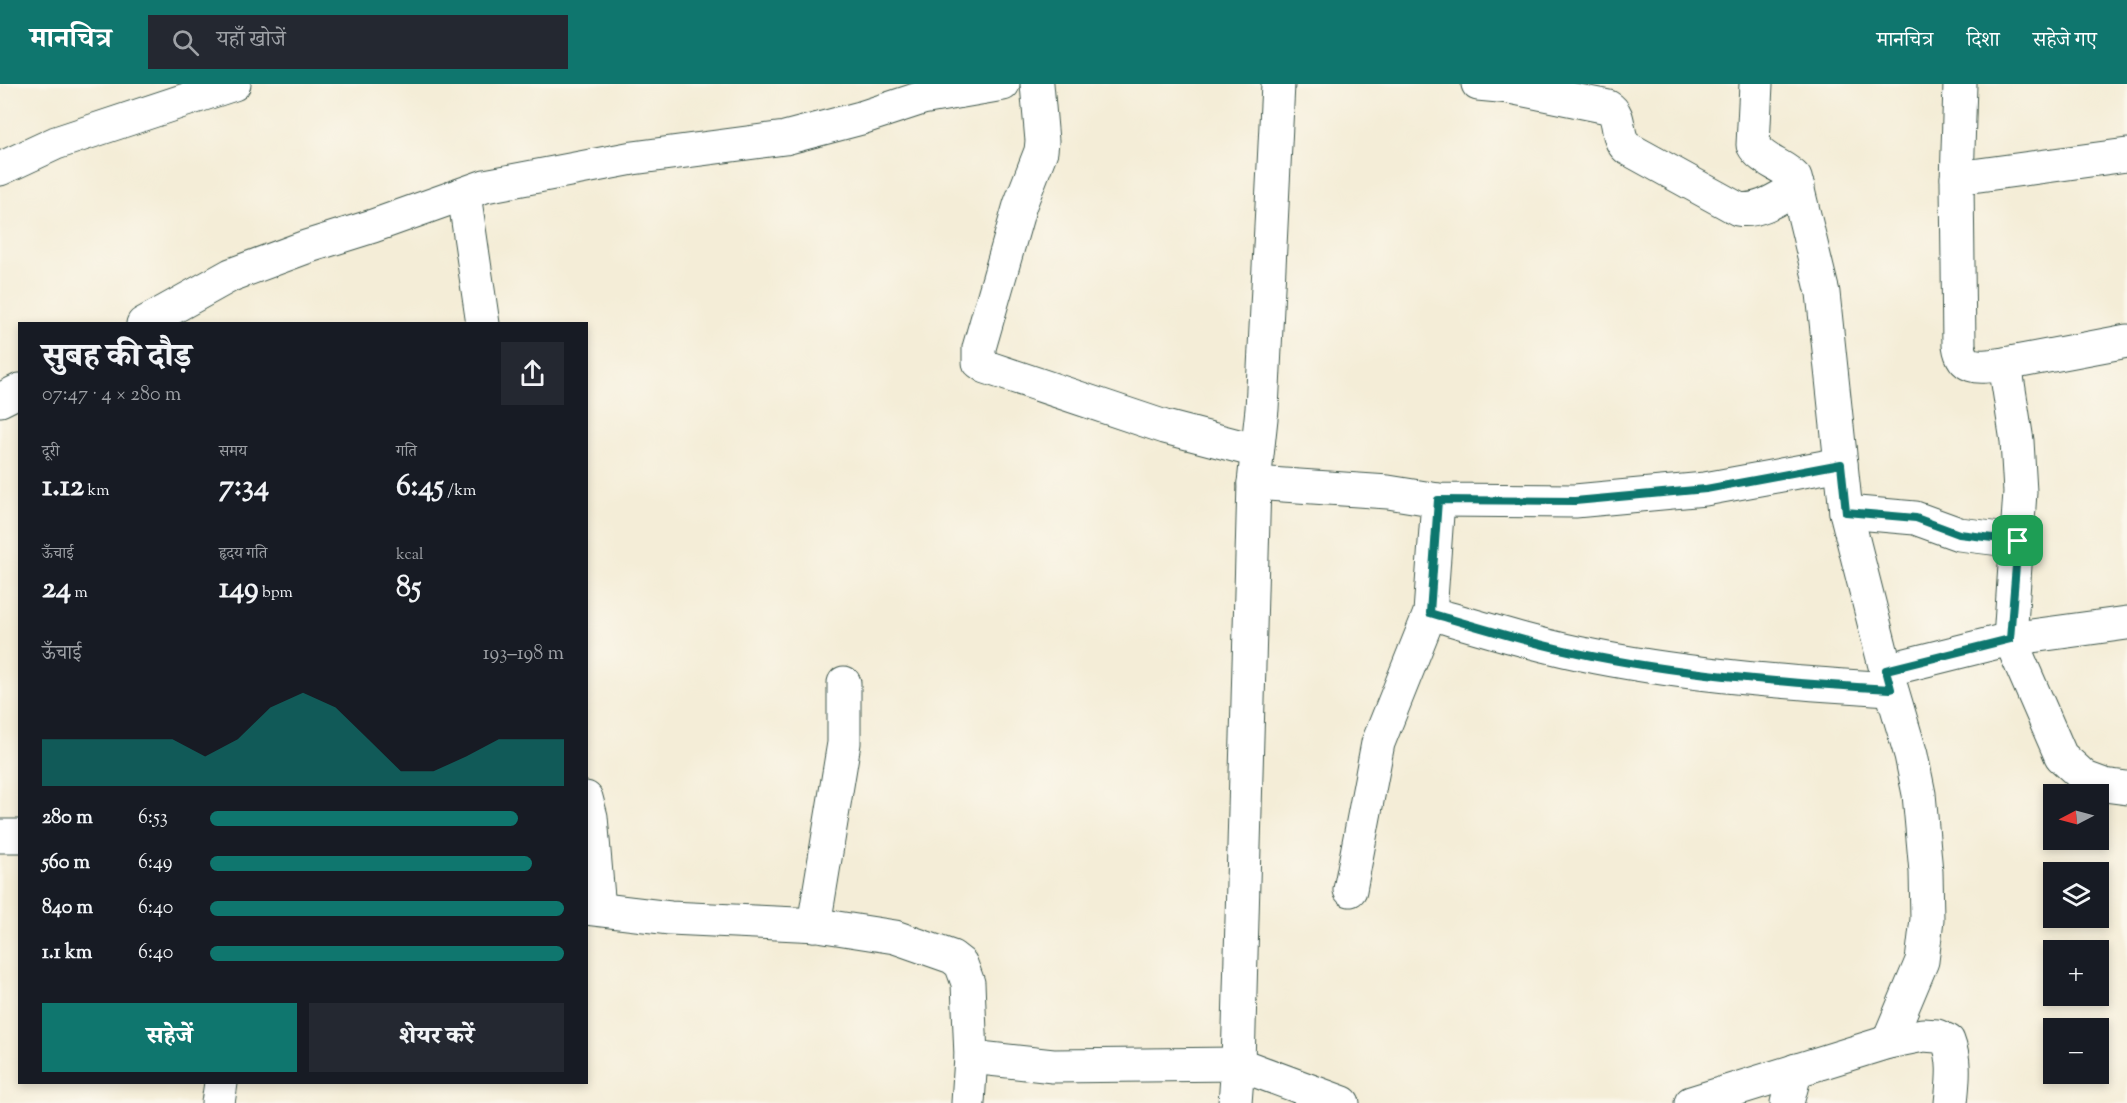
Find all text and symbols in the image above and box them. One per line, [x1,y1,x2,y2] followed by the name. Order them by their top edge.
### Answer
[148,15,568,69] search box
[30,20,112,60] text: मानचित्र
[217,25,286,57] text: यहाँ खोजें
[169,26,202,59] icon: search
[1876,26,1933,56] text: मानचित्र
[1966,26,2000,56] text: दिशा
[2033,26,2097,56] text: सहेजे गए
[42,334,191,382] text: सुबह की दौड़
[501,342,564,405] button: share
[42,381,181,410] text: 07:47 · 4 × 280 m
[42,441,59,464] text: दूरी
[219,441,247,464] text: समय
[396,441,417,464] text: गति
[42,466,84,509] text: 1.12
[219,466,269,509] text: 7:34
[396,466,444,509] text: 6:45
[84,480,109,503] text: km
[444,480,476,503] text: /km
[1992,515,2043,566] pin
[2001,524,2034,557] icon: arrive
[42,543,74,566] text: ऊँचाई
[219,543,267,566] text: हृदय गति
[396,544,424,567] text: kcal
[396,567,421,610] text: 85
[42,568,71,611] text: 24
[219,568,259,611] text: 149
[71,582,88,605] text: m
[259,582,293,605] text: bpm
[42,640,81,669] text: ऊँचाई
[483,640,564,669] text: 193–198 m
[2043,784,2109,850] north arrow
[2043,784,2109,1084] map controls
[42,804,93,833] text: 280 m
[138,804,168,833] text: 6:53
[42,849,90,878] text: 560 m
[138,849,173,878] text: 6:49
[2043,862,2109,928] button: layers
[42,894,93,923] text: 840 m
[138,894,173,923] text: 6:40
[42,939,92,968] text: 1.1 km
[138,939,173,968] text: 6:40
[2043,940,2109,1006] button: +
[42,1003,297,1072] button: सहेजें
[309,1003,564,1072] button: शेयर करें
[2043,1018,2109,1084] button: −

